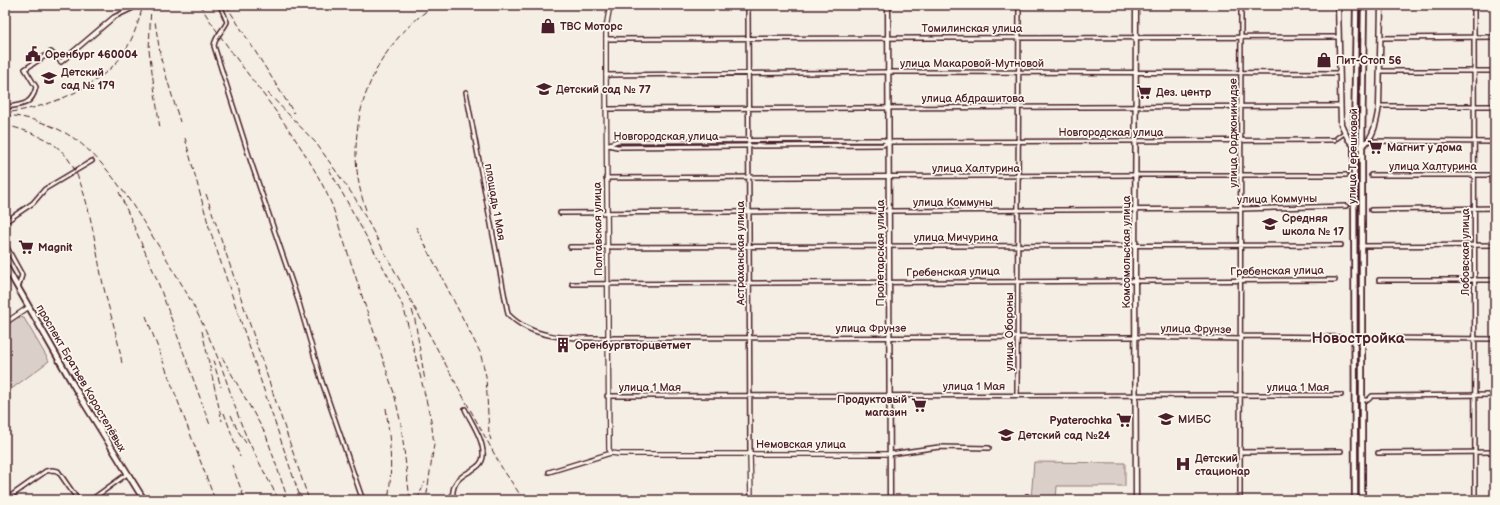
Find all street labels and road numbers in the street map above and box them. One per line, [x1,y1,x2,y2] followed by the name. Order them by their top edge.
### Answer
[921,22,1023,35] street label: Томилинская улица
[900,57,1044,70] street label: улица Макаровой-Мутновой
[1227,78,1240,188] street label: улица Орджоникидзе
[921,92,1025,105] street label: улица Абдрашитова
[1346,108,1360,204] street label: улица Терешковой
[1059,126,1164,139] street label: Новгородская улица
[614,130,719,143] street label: Новгородская улица
[1389,160,1478,173] street label: улица Халтурина
[482,162,508,242] street label: площадь 1 Мая
[932,162,1021,175] street label: улица Халтурина
[591,181,605,276] street label: Полтавская улица
[1237,192,1317,206] street label: улица Коммуны
[1120,195,1133,308] street label: Комсомольская улица
[913,196,993,209] street label: улица Коммуны
[874,199,887,307] street label: Пролетарская улица
[734,200,747,306] street label: Астраханская улица
[1459,208,1472,297] street label: Лобовская улица
[914,231,999,244] street label: улица Мичурина
[1230,264,1325,278] street label: Гребенская улица
[906,265,1001,279] street label: Гребенская улица
[1003,292,1016,372] street label: улица Обороны
[33,302,129,454] street label: проспект Братьев Коростелёвых
[836,322,906,335] street label: улица Фрунзе
[1160,322,1232,336] street label: улица Фрунзе
[943,380,1005,393] street label: улица 1 Мая
[619,381,681,394] street label: улица 1 Мая
[1267,381,1329,394] street label: улица 1 Мая
[756,438,847,451] street label: Немовская улица

